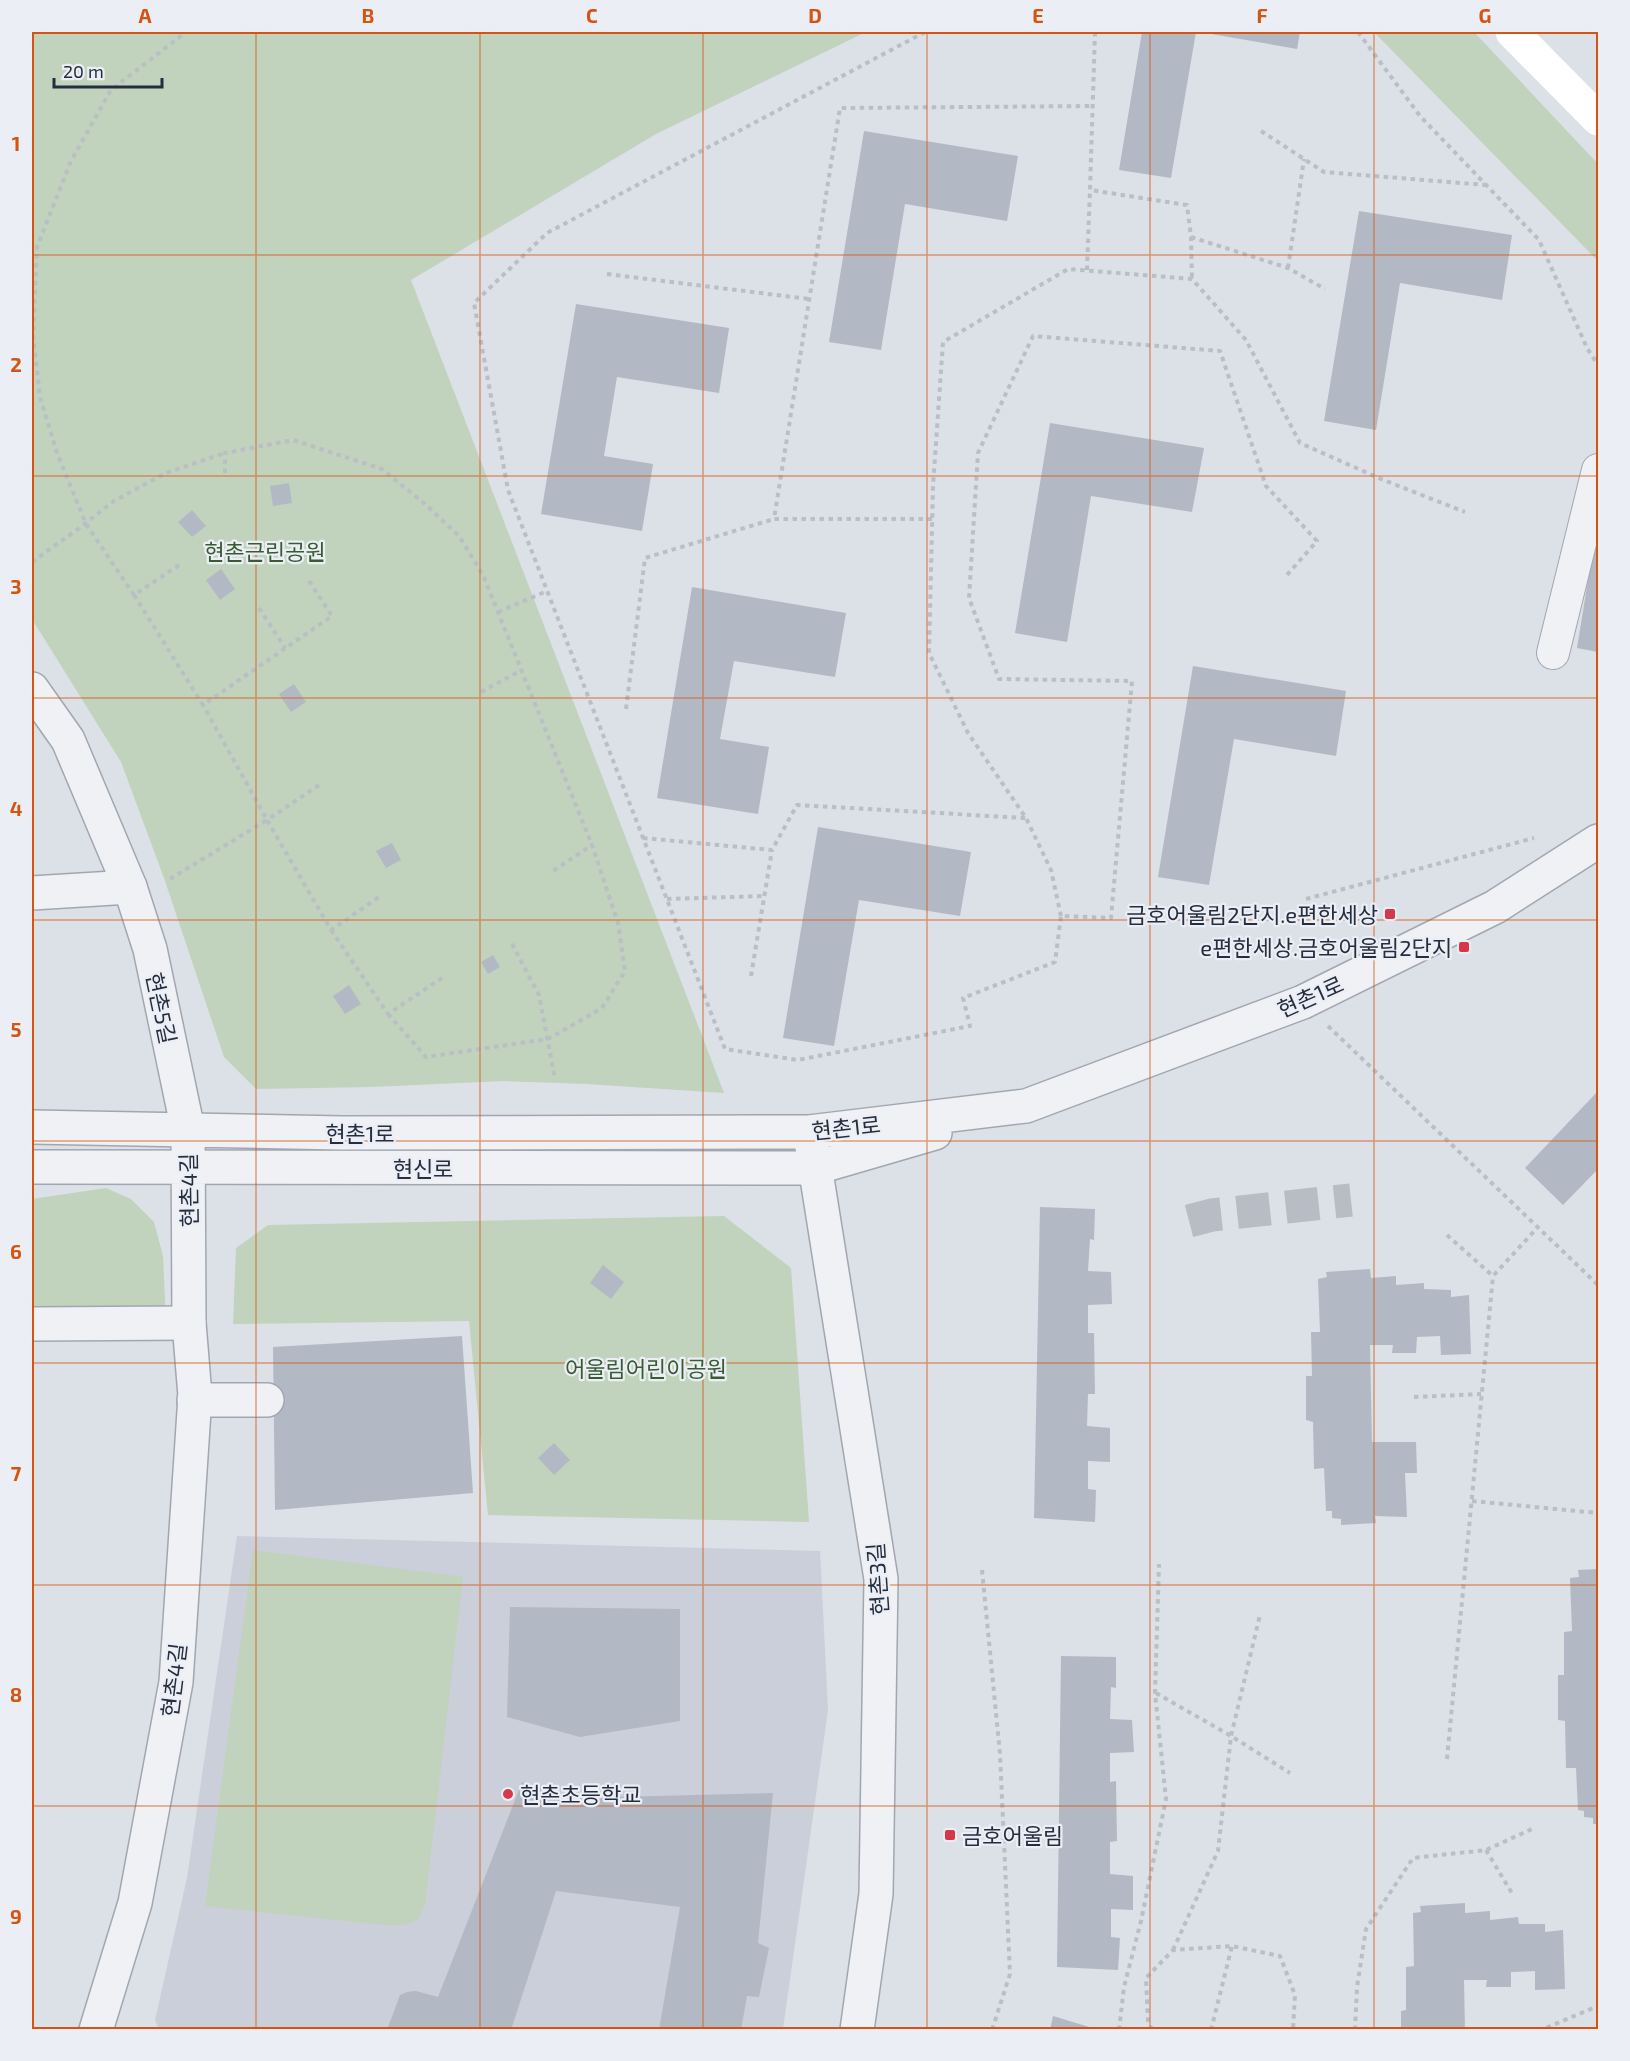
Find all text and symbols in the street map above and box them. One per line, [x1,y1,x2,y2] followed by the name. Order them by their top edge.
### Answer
[138,3,152,27] text: A
[362,3,374,27] text: B
[586,3,598,27] text: C
[808,3,822,27] text: D
[1032,3,1044,27] text: E
[1256,3,1268,27] text: F
[1479,3,1491,27] text: G
[54,51,162,89] scale bar
[63,60,104,82] text: 20 m
[12,131,20,155] text: 1
[10,352,22,376] text: 2
[204,538,326,564] park label: 현촌근린공원
[10,574,22,598] text: 3
[10,796,23,820] text: 4
[1126,901,1378,927] place label: 금호어울림2단지.e편한세상
[1383,907,1397,921] marker: 금호어울림2단지.e편한세상
[1200,934,1452,960] place label: e편한세상.금호어울림2단지
[1457,940,1471,954] marker: e편한세상.금호어울림2단지
[142,970,182,1046] street label: 현촌5길
[1273,970,1347,1022] street label: 현촌1로
[10,1017,22,1041] text: 5
[810,1110,882,1144] street label: 현촌1로
[325,1120,395,1146] street label: 현촌1로
[174,1153,202,1227] street label: 현촌4길
[393,1155,453,1181] street label: 현신로
[10,1239,22,1263] text: 6
[565,1355,727,1381] park label: 어울림어린이공원
[11,1461,22,1485] text: 7
[861,1542,893,1616] street label: 현촌3길
[156,1642,190,1718] street label: 현촌4길
[10,1682,22,1706] text: 8
[520,1781,641,1807] place label: 현촌초등학교
[501,1787,515,1801] marker: 현촌초등학교
[962,1822,1063,1848] place label: 금호어울림
[943,1828,957,1842] marker: 금호어울림
[10,1904,22,1928] text: 9

